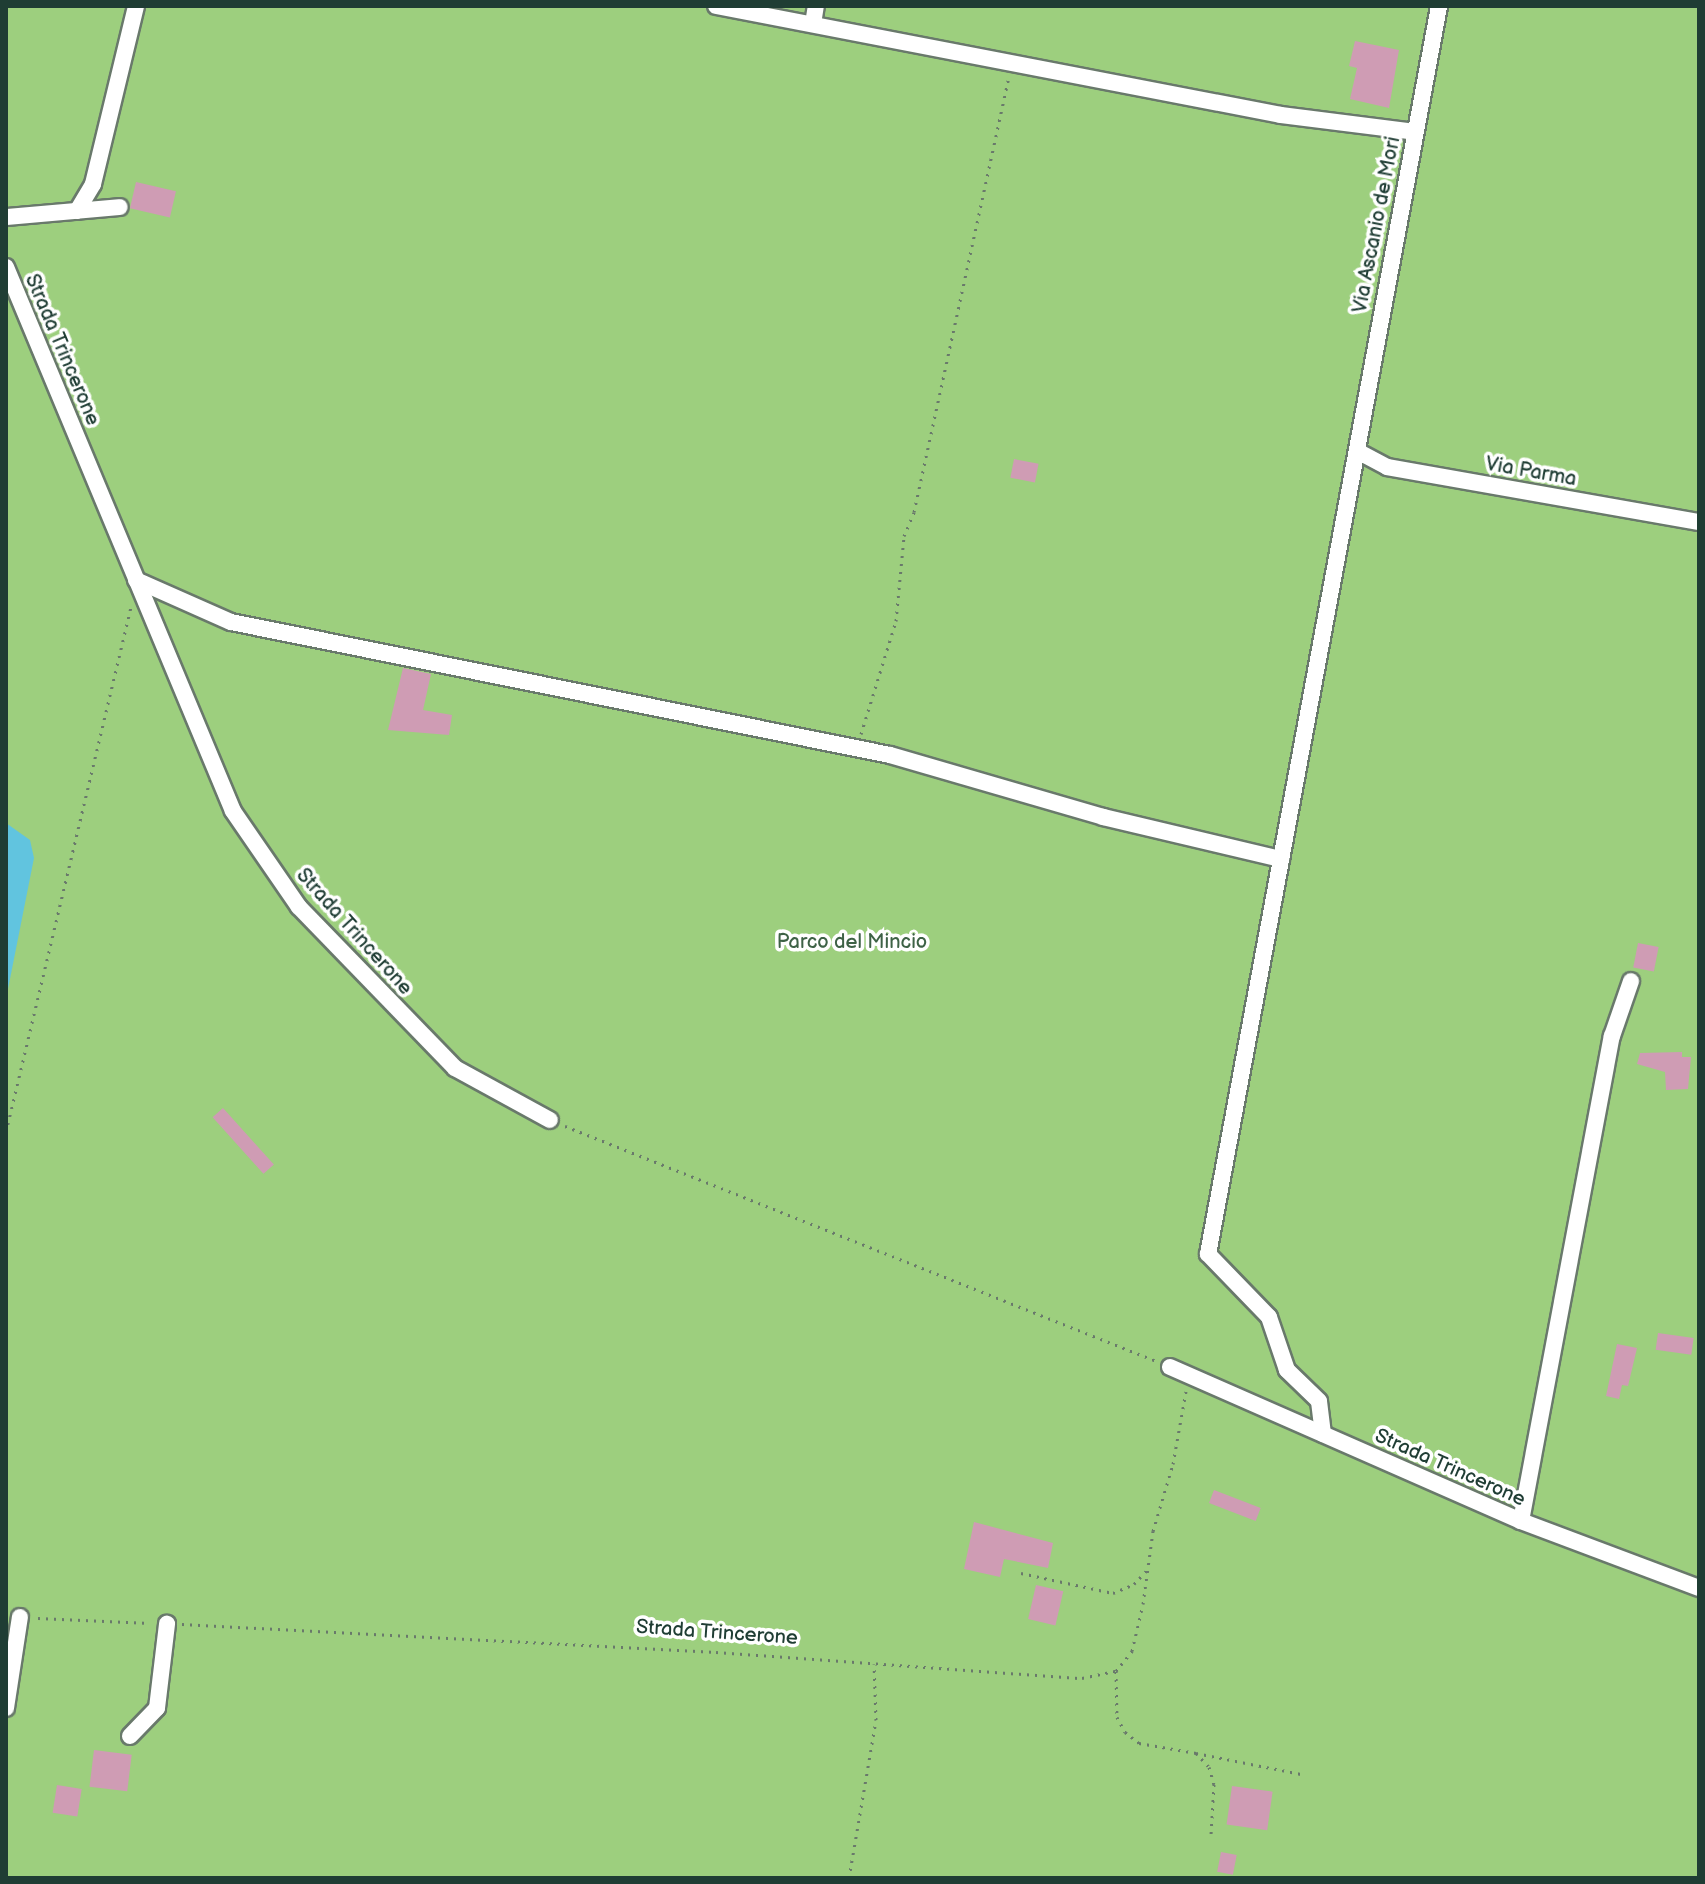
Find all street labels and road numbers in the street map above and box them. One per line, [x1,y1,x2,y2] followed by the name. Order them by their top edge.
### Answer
[1348,135,1406,315] street label: Via Ascanio de Mori
[19,270,105,430] street label: Strada Trincerone
[1484,452,1578,492] street label: Via Parma
[291,864,417,1000] street label: Strada Trincerone
[1371,1424,1529,1512] street label: Strada Trincerone
[635,1615,799,1651] street label: Strada Trincerone

